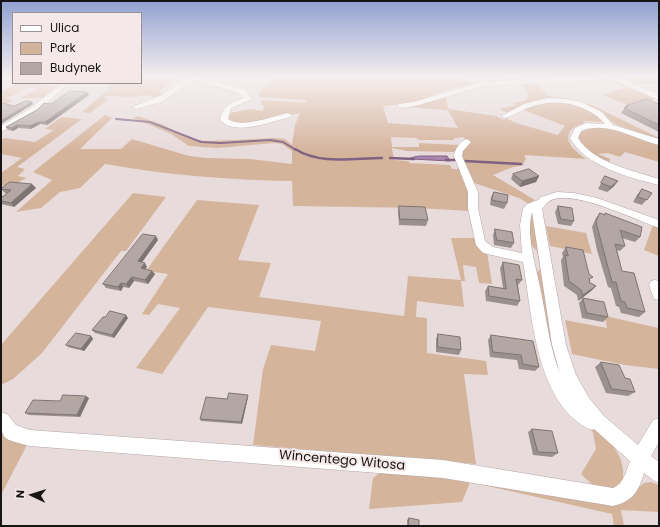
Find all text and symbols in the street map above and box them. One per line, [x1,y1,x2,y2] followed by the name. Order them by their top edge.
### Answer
[12,12,142,84] legend
[50,19,79,36] text: Ulica
[50,39,76,56] text: Park
[50,59,101,76] text: Budynek
[278,448,406,474] street label: Wincentego Witosa
[12,475,52,515] north arrow
[12,489,28,499] text: N

